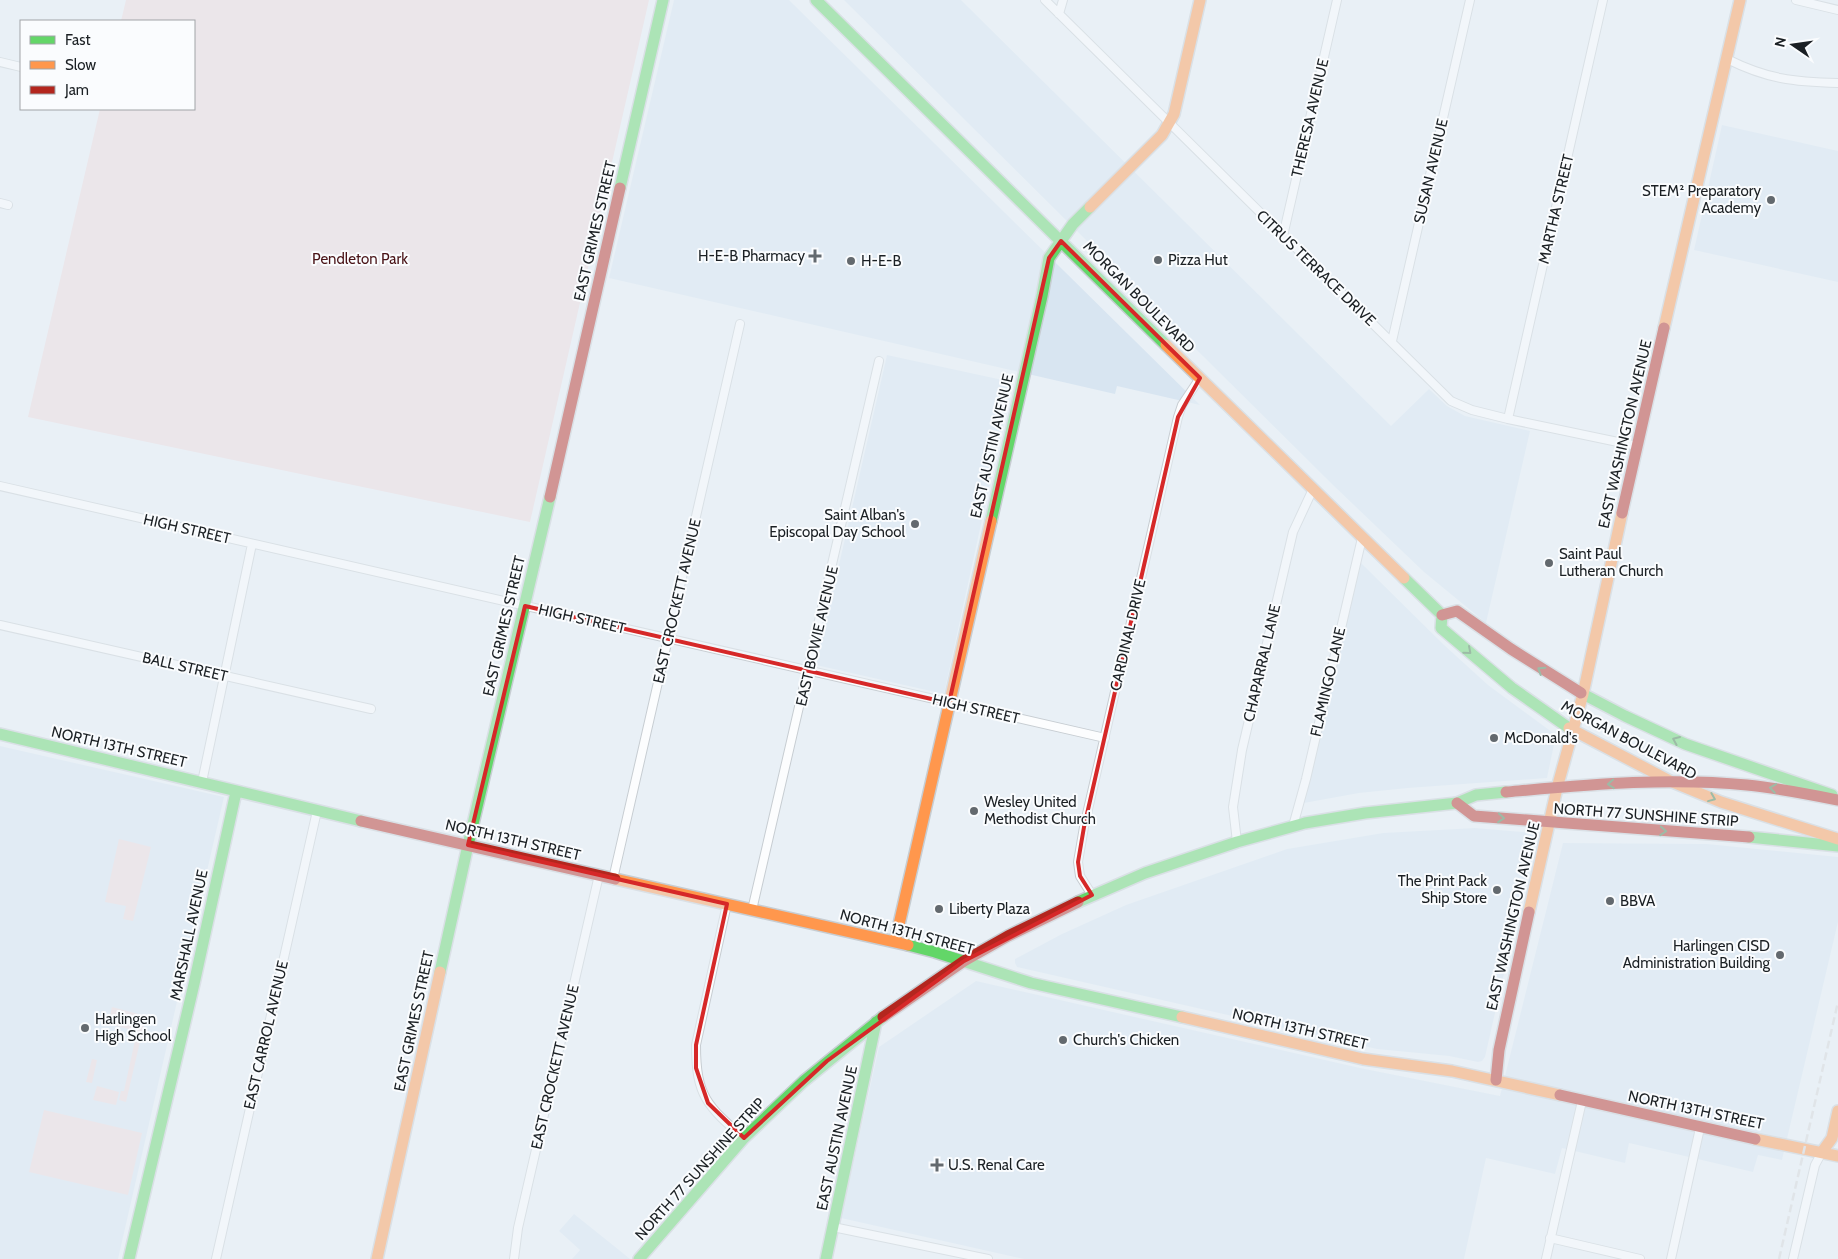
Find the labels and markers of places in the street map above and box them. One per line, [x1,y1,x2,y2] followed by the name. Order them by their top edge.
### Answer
[1642,182,1761,217] place label: STEM² Preparatory Academy
[1765,194,1777,206] marker: STEM² Preparatory Academy
[698,247,805,265] place label: H-E-B Pharmacy
[809,250,821,262] marker: H-E-B Pharmacy
[1168,251,1228,269] place label: Pizza Hut
[861,252,901,270] place label: H-E-B
[1152,254,1164,266] marker: Pizza Hut
[845,255,857,267] marker: H-E-B
[769,506,905,541] place label: Saint Alban's Episcopal Day School
[909,518,921,530] marker: Saint Alban's Episcopal Day School
[1559,545,1663,580] place label: Saint Paul Lutheran Church
[1543,557,1555,569] marker: Saint Paul Lutheran Church
[1504,729,1578,747] place label: McDonald's
[1488,732,1500,744] marker: McDonald's
[984,793,1096,828] place label: Wesley United Methodist Church
[968,805,980,817] marker: Wesley United Methodist Church
[1398,872,1487,907] place label: The Print Pack Ship Store
[1491,884,1503,896] marker: The Print Pack Ship Store
[1620,892,1656,910] place label: BBVA
[1604,895,1616,907] marker: BBVA
[949,900,1031,918] place label: Liberty Plaza
[933,903,945,915] marker: Liberty Plaza
[1623,937,1771,972] place label: Harlingen CISD Administration Building
[1774,949,1786,961] marker: Harlingen CISD Administration Building
[95,1010,172,1045] place label: Harlingen High School
[79,1022,91,1034] marker: Harlingen High School
[1073,1031,1179,1049] place label: Church's Chicken
[1057,1034,1069,1046] marker: Church's Chicken
[948,1156,1045,1174] place label: U.S. Renal Care
[930,1158,944,1172] marker: U.S. Renal Care

